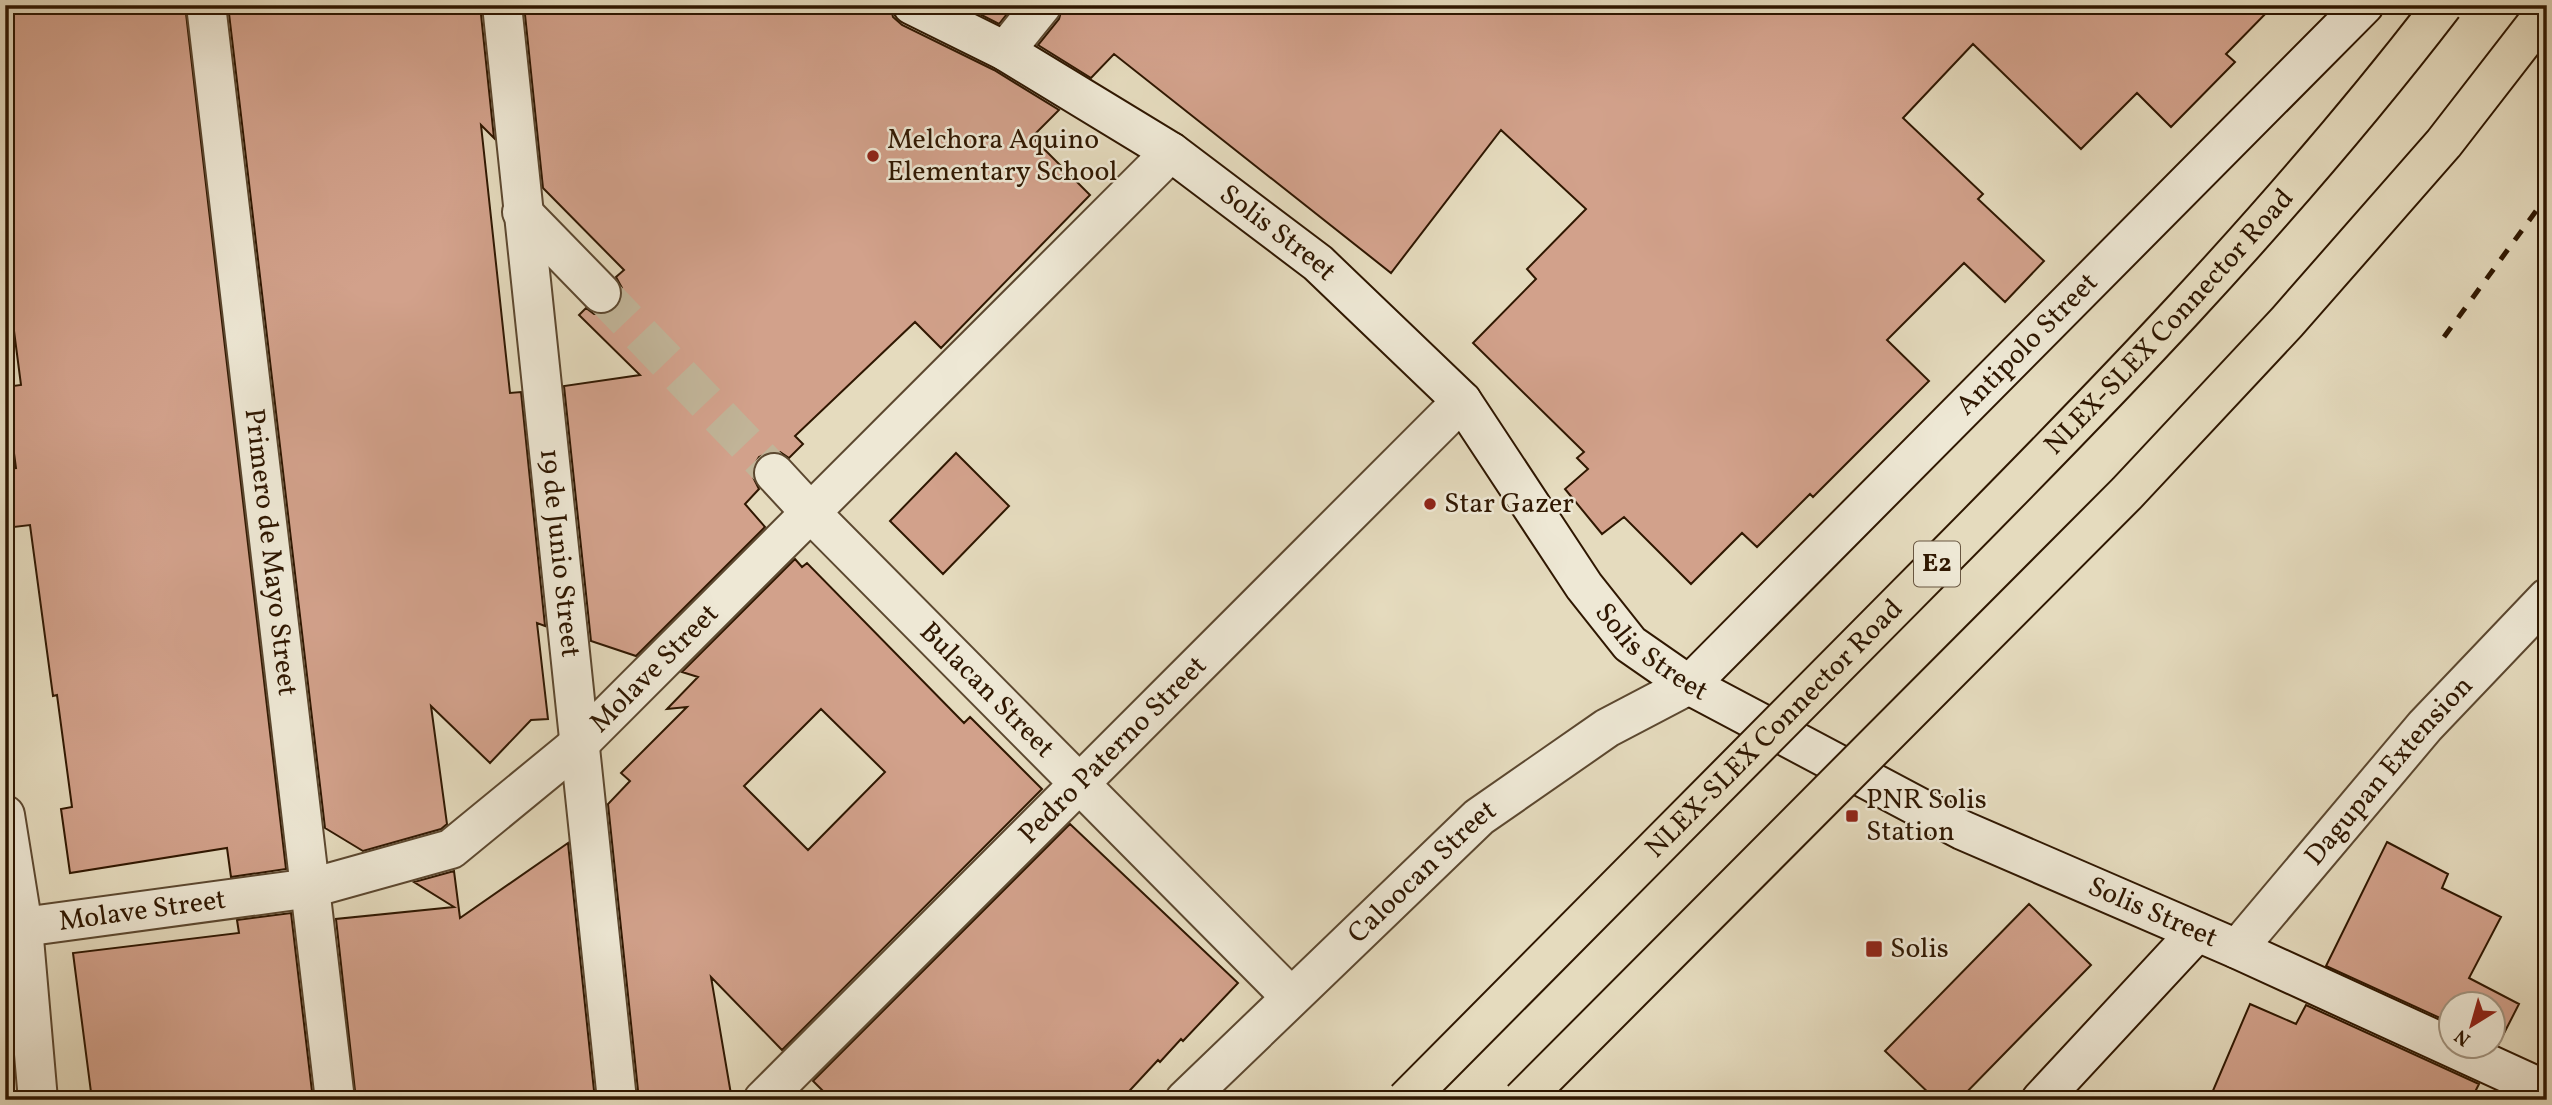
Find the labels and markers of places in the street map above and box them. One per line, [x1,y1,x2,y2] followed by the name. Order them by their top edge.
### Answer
[887,121,1118,192] place label: Melchora Aquino Elementary School
[865,148,881,164] marker: Melchora Aquino Elementary School
[1444,485,1574,524] place label: Star Gazer
[1422,496,1438,512] marker: Star Gazer
[1866,781,1987,852] place label: PNR Solis Station
[1844,808,1860,824] marker: PNR Solis Station
[1890,930,1949,969] place label: Solis
[1864,939,1884,959] marker: Solis

